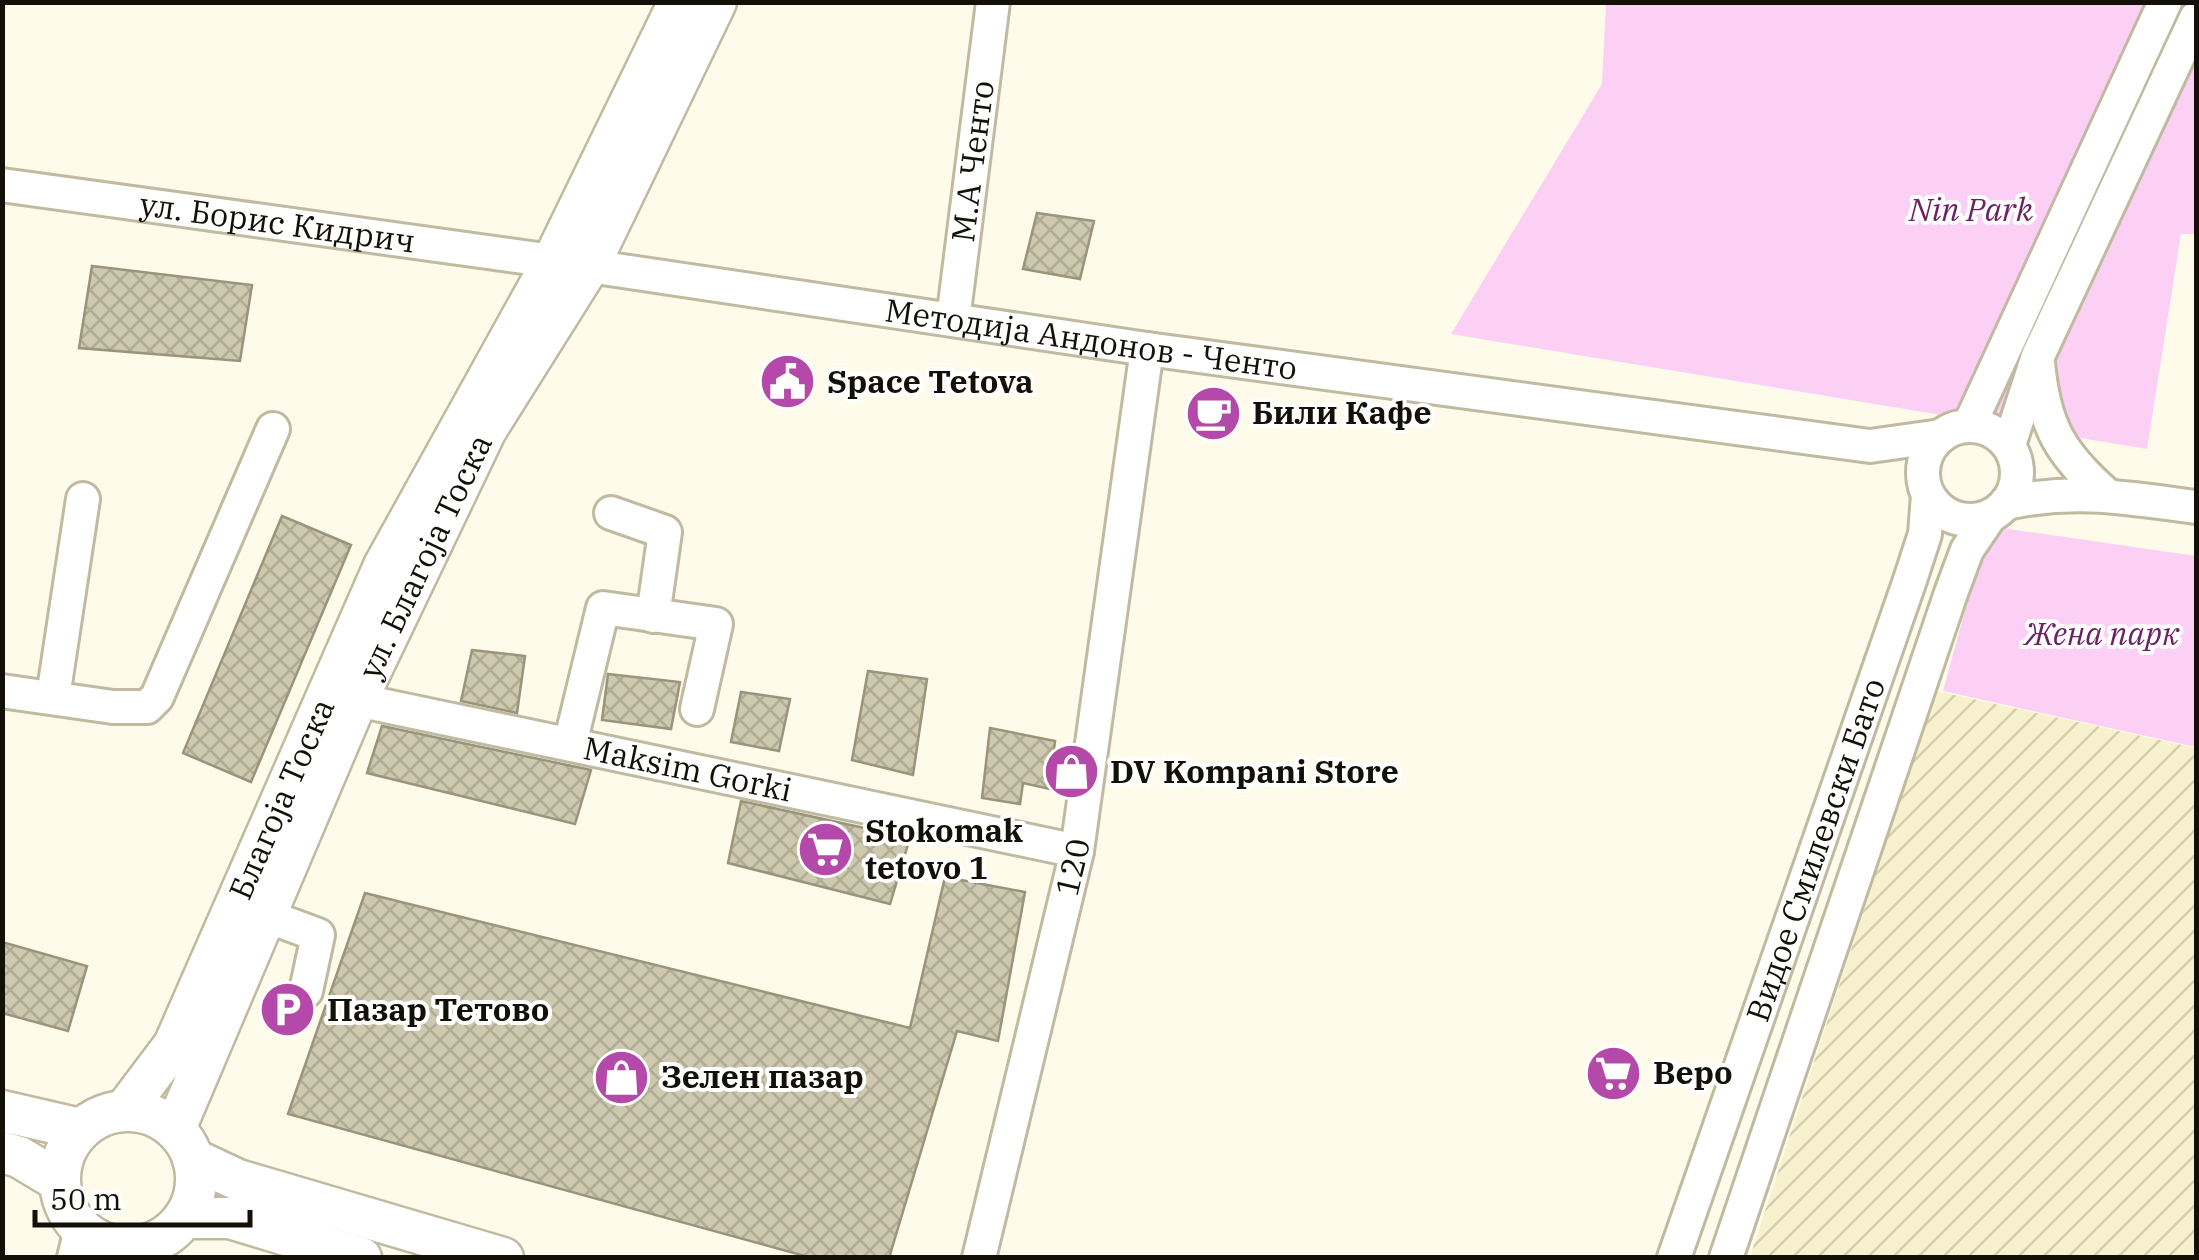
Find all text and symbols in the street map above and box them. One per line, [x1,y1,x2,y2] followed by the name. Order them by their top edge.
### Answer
[941,78,1003,244] street label: М.А Ченто
[137,182,418,262] street label: ул. Борис Кидрич
[1908,188,2033,230] park label: Nin Park
[882,288,1300,389] street label: Методија Андонов - Ченто
[758,352,818,412] public building icon: Space Tetova
[827,360,1034,402] place label: Space Tetova
[1183,383,1243,443] cafe icon: Били Кафе
[1252,391,1432,433] place label: Били Кафе
[348,427,501,685] street label: ул. Благоја Тоска
[2022,612,2180,654] park label: Жена парк
[1736,672,1894,1027] street label: Видое Смилевски Бато
[218,692,343,906] street label: Благоја Тоска
[580,726,796,811] street label: Maksim Gorki
[1041,742,1101,802] shop icon: DV Kompani Store
[1110,750,1399,792] place label: DV Kompani Store
[865,809,1023,888] place label: Stokomak tetovo 1
[796,819,856,879] supermarket icon: Stokomak tetovo 1
[1045,836,1098,900] street label: 120
[258,980,318,1040] parking icon: Пазар Тетово
[327,988,549,1030] place label: Пазар Тетово
[1584,1043,1644,1103] supermarket icon: Веро
[592,1047,652,1107] shop icon: Зелен пазар
[1653,1051,1733,1093] place label: Веро
[661,1055,864,1097] place label: Зелен пазар
[35,1165,250,1227] scale bar
[50,1179,122,1218] text: 50 m

